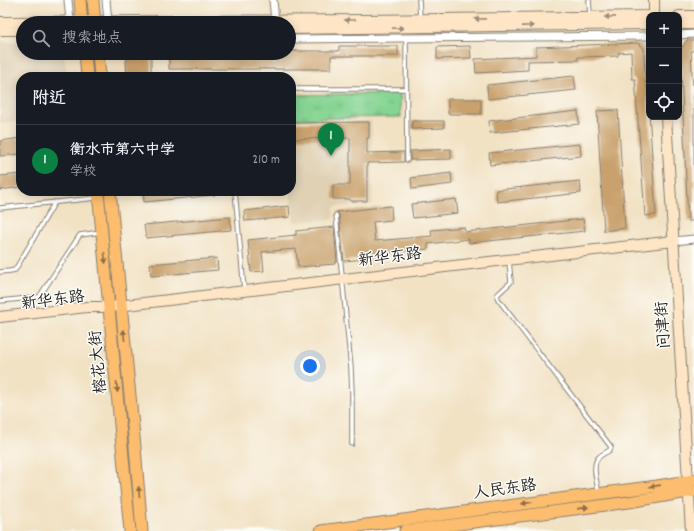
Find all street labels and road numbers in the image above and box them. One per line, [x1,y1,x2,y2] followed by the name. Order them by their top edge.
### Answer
[357,243,423,273] street label: 新华东路
[20,286,86,316] street label: 新华东路
[651,300,677,350] street label: 问津街
[85,329,113,395] street label: 榕花大街
[472,474,538,506] street label: 人民东路

